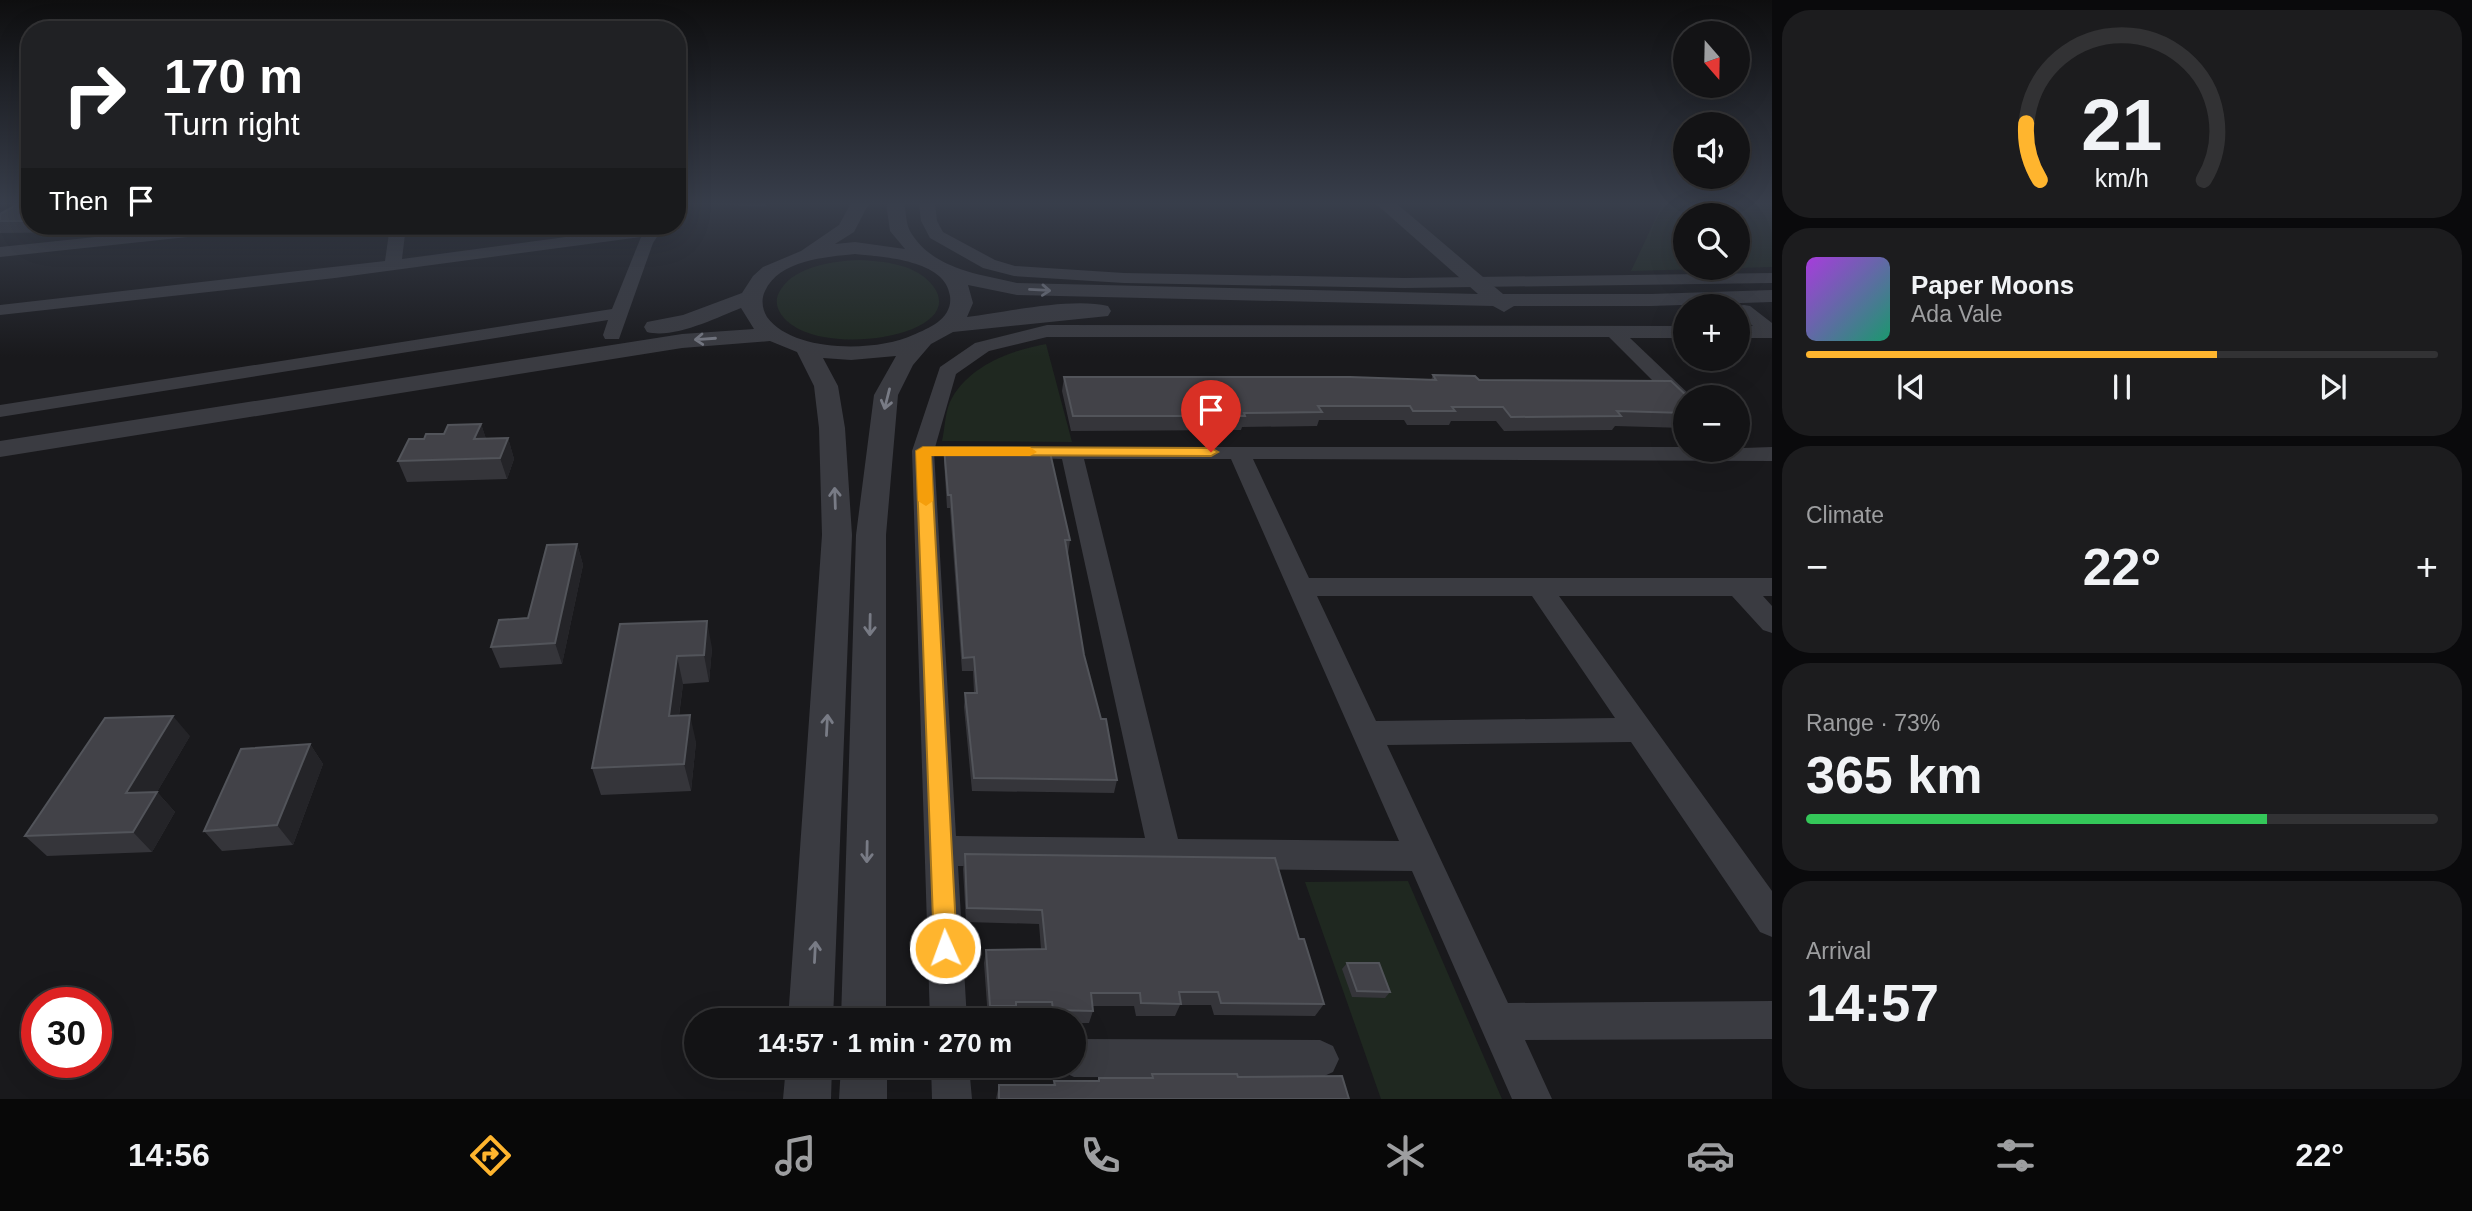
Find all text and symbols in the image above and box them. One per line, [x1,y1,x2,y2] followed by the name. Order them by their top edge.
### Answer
[1673,21,1750,98] north arrow
[1673,21,1750,462] map controls
[49,49,140,140] icon: right
[164,49,303,103] text: 170 m
[2082,84,2162,165] text: 21
[164,106,300,142] text: Turn right
[1673,112,1750,189] button: sound
[2095,164,2149,192] text: km/h
[122,182,160,220] icon: arrive
[49,186,108,216] text: Then
[1673,203,1750,280] button: search
[1911,270,2074,300] text: Paper Moons
[1028,284,1051,297] one-way arrow
[1673,294,1750,371] button: +
[1911,301,2003,327] text: Ada Vale
[694,333,716,346] one-way arrow
[1892,368,1930,406] icon: previous
[2103,368,2141,406] icon: pause
[2314,368,2352,406] icon: next
[1181,380,1241,452] pin
[1673,385,1750,462] button: −
[880,387,893,409] one-way arrow
[1192,391,1230,429] icon: arrive
[829,486,842,509] one-way arrow
[1806,502,1884,528] text: Climate
[2083,538,2161,596] text: 22°
[1806,546,1828,588] text: −
[2416,546,2438,588] text: +
[863,613,876,636] one-way arrow
[1806,710,1940,736] text: Range · 73%
[820,714,833,737] one-way arrow
[1806,746,1982,804] text: 365 km
[860,841,873,864] one-way arrow
[908,911,982,985] position arrow
[1806,938,1871,964] text: Arrival
[808,941,821,964] one-way arrow
[1806,974,1939,1032] text: 14:57
[21,987,112,1078] speed limit sign: 30
[758,1028,1012,1058] text: 14:57 · 1 min · 270 m
[466,1131,515,1180] icon: directions
[771,1131,820,1180] icon: music
[1076,1131,1125,1180] icon: phone
[1381,1131,1430,1180] icon: climate
[1686,1131,1735,1180] icon: car
[1991,1131,2040,1180] icon: filters
[128,1137,210,1173] text: 14:56
[2296,1137,2344,1173] text: 22°

